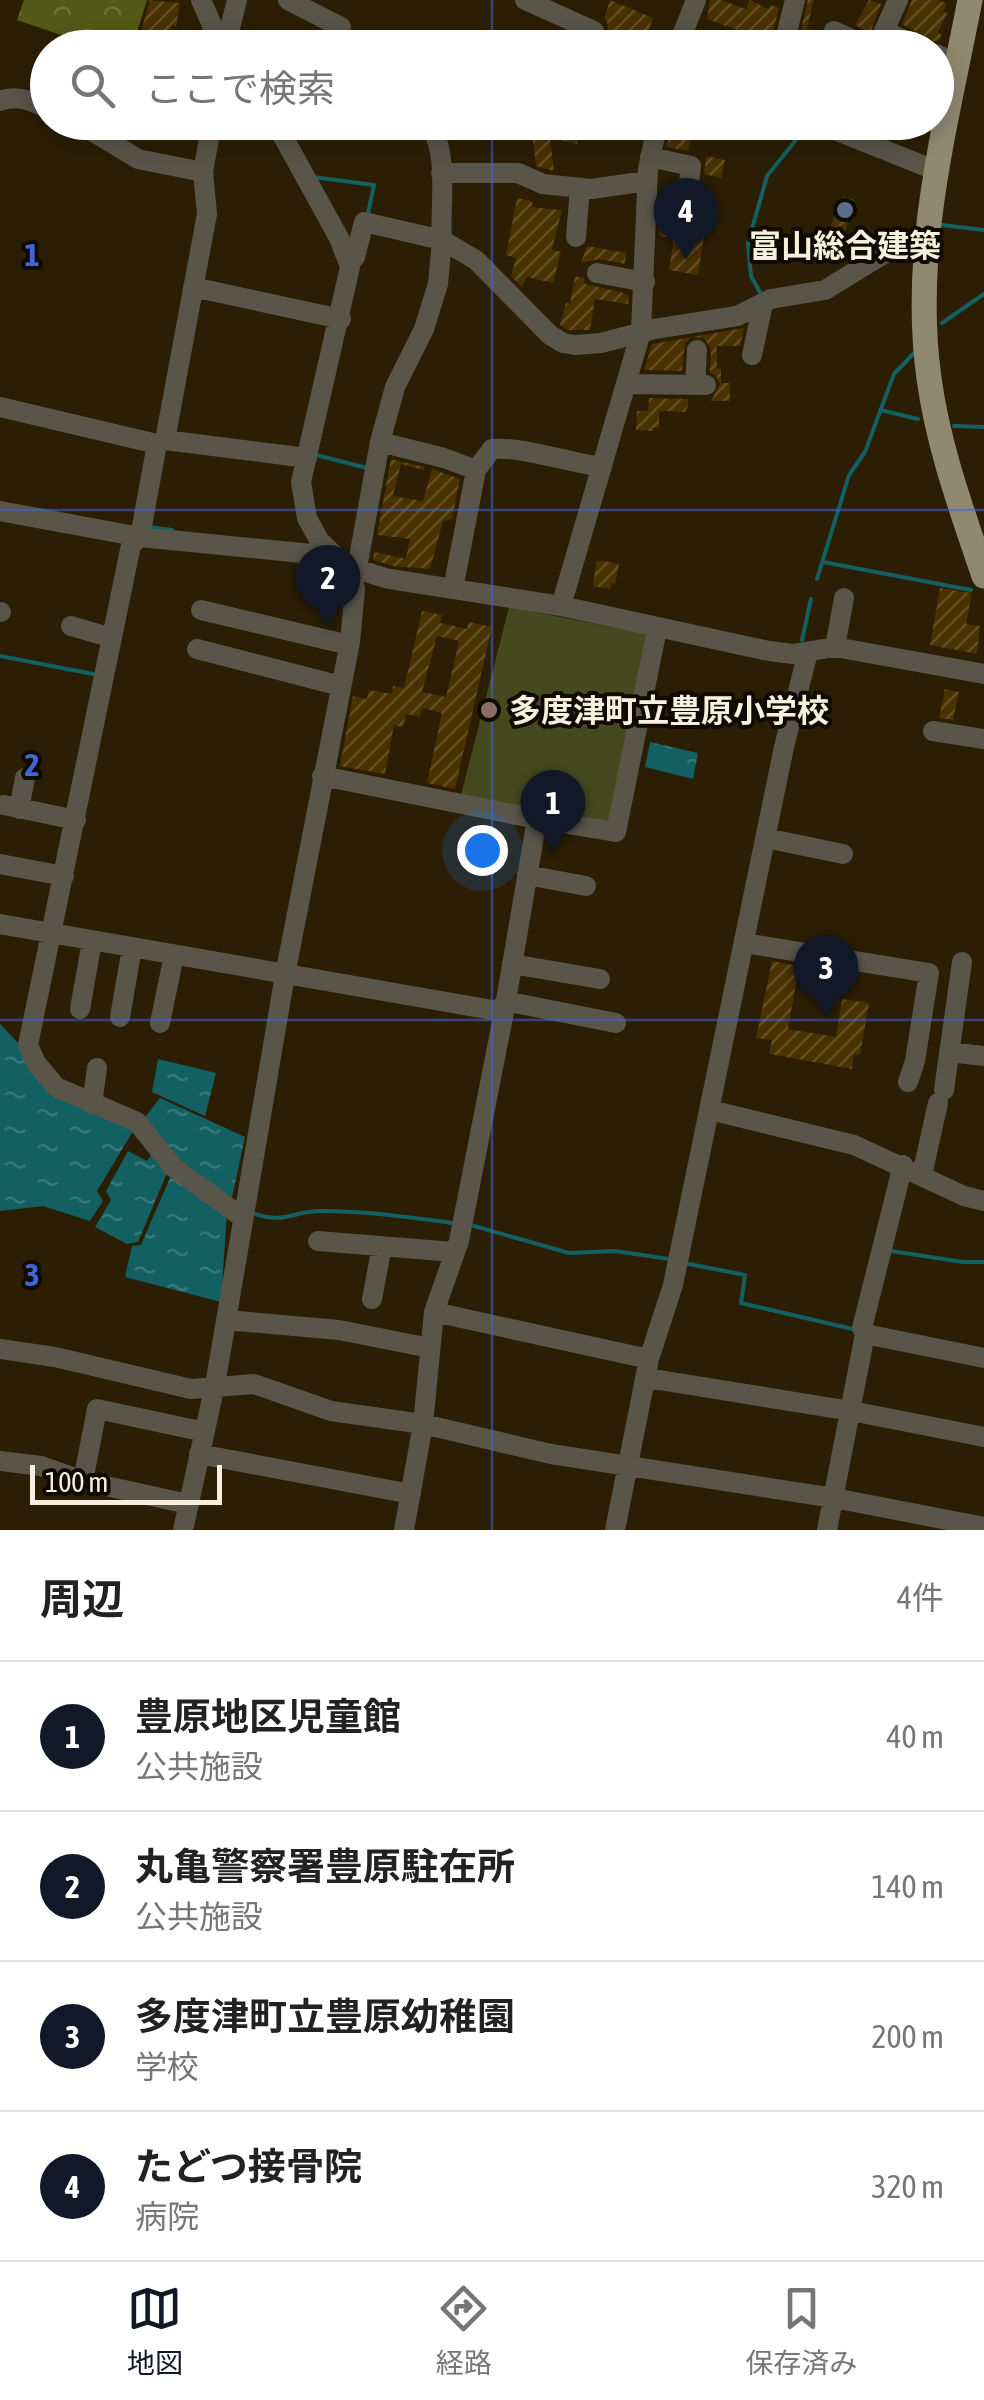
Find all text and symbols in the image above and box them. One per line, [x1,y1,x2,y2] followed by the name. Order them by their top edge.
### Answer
[30,30,954,140] search box
[65,58,120,113] icon: search
[145,67,335,110] text: ここで検索
[654,178,718,260] pin: 4
[834,199,856,221] marker: 富山総合建築
[749,227,941,264] place label: 富山総合建築
[24,236,40,273] text: 1
[296,544,360,627] pin: 2
[509,692,829,729] place label: 多度津町立豊原小学校
[478,699,500,721] marker: 多度津町立豊原小学校
[24,746,40,783] text: 2
[520,770,586,852] pin: 1
[457,825,508,876] your location
[794,934,858,1017] pin: 3
[24,1256,40,1293] text: 3
[30,1460,222,1504] scale bar
[45,1466,108,1498] text: 100 m
[40,1575,124,1623] text: 周辺
[897,1579,944,1616] text: 4件
[135,1695,401,1738] text: 豊原地区児童館
[65,1718,80,1755] text: 1
[886,1718,944,1755] text: 40 m
[135,1748,263,1785] text: 公共施設
[135,1845,515,1888] text: 丸亀警察署豊原駐在所
[65,1868,80,1905] text: 2
[871,1868,944,1905] text: 140 m
[135,1898,263,1935] text: 公共施設
[135,1995,515,2038] text: 多度津町立豊原幼稚園
[65,2018,80,2055] text: 3
[871,2018,944,2055] text: 200 m
[135,2048,199,2085] text: 学校
[135,2145,362,2188] text: たどつ接骨院
[65,2168,80,2205] text: 4
[871,2168,944,2205] text: 320 m
[135,2198,199,2235] text: 病院
[127,2281,183,2381] tab: 地図
[436,2281,492,2381] tab: 経路
[745,2281,857,2381] tab: 保存済み

